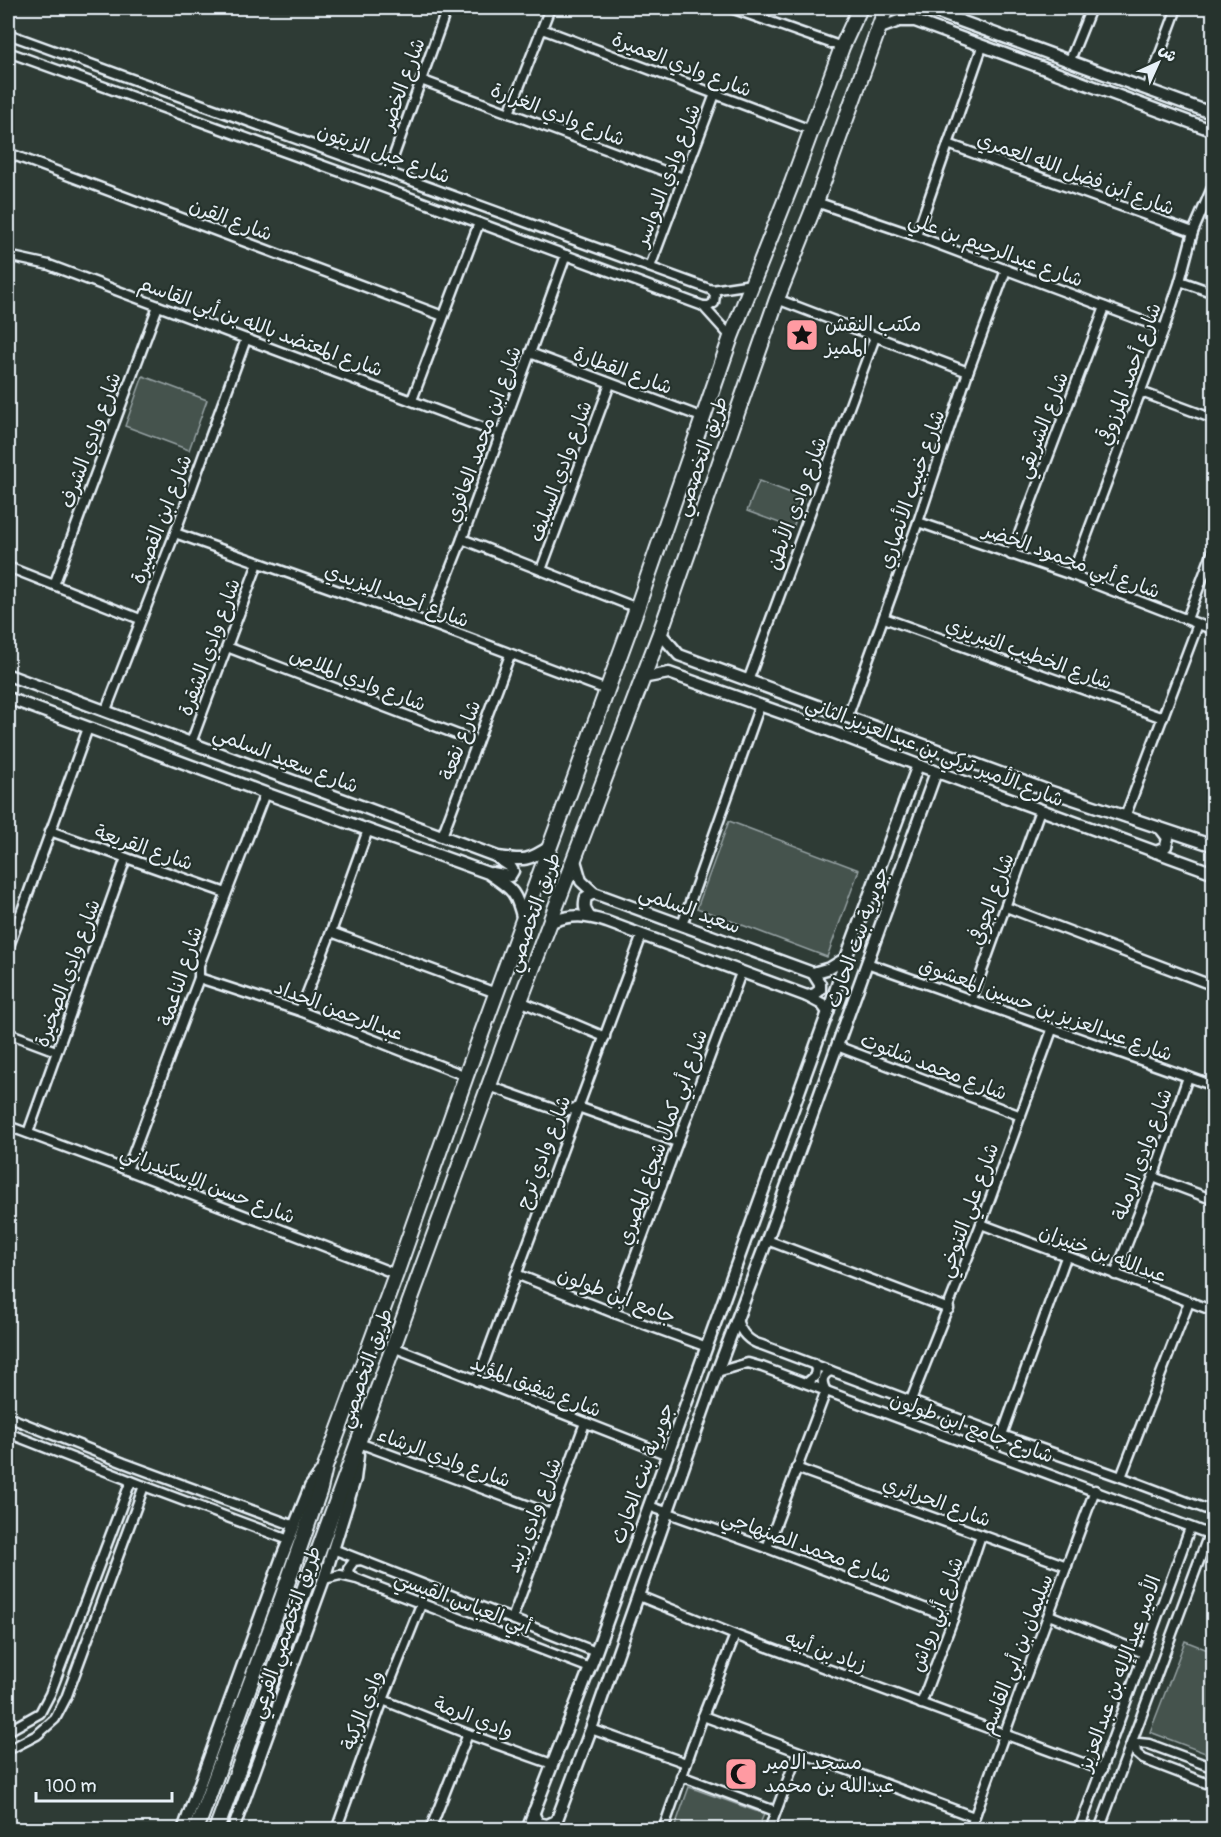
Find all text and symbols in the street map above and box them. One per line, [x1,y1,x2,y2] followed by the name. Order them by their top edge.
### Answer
[608,26,755,105] street label: شارع وادي العميرة
[1128,33,1188,93] north arrow
[373,34,432,136] street label: شارع الخضر
[1155,40,1181,66] text: ش
[486,77,629,153] street label: شارع وادي الغرارة
[628,100,708,253] street label: شارع وادي الدواسر
[314,118,454,190] street label: شارع جبل الزيتون
[973,126,1178,223] street label: شارع أبن فضل الله العمري
[185,192,276,248] street label: شارع القرن
[904,206,1086,297] street label: شارع عبدالرحيم بن علي
[134,271,386,387] street label: شارع المعتضد بالله بن أبي القاسم
[1091,299,1168,449] street label: شارع أحمد المرزوقي
[823,312,921,360] place label: مكتب النقش المميز
[784,317,820,353] place icon: مكتب النقش المميز
[570,341,676,401] street label: شارع القطارة
[440,343,529,526] street label: شارع ابن محمد العافري
[54,369,129,512] street label: شارع وادي الشرف
[1011,369,1079,484] street label: شارع الشريقي
[669,393,738,521] street label: طريق التخصصي
[523,397,599,546] street label: شارع وادي السليف
[872,406,952,573] street label: شارع خبيب الأنصاري
[760,433,834,574] street label: شارع وادي الأبطن
[125,451,198,588] street label: شارع ابن القصيرة
[976,516,1164,609] street label: شارع أبي محمود الخضر
[321,558,472,635] street label: شارع أحمد اليزيدي
[173,575,248,720] street label: شارع وادي الشقرة
[942,612,1115,697] street label: شارع الخطيب التبريزي
[285,642,430,719] street label: شارع وادي الملاص
[800,690,1068,817] street label: شارع الأمير تركي بن عبدالعزيز الثاني
[434,697,487,784] street label: شارع نقعة
[208,720,362,803] street label: شارع سعيد السلمي
[91,819,196,877] street label: شارع القريعة
[500,849,571,977] street label: طريق التخصصي
[962,849,1021,949] street label: شارع الجوفي
[820,863,895,1011] street label: جويرية بنت الحارث
[634,880,744,944] street label: سعيد السلمي
[29,896,108,1051] street label: شارع وادي الصخيرة
[153,923,209,1030] street label: شارع الناعمة
[915,952,1176,1068] street label: شارع عبدالعزيز بن حسين المعشوق
[271,974,407,1047] street label: عبدالرحمن الحداد
[612,1026,718,1250] street label: شارع أبي كمال شجاع المصري
[857,1027,1011,1107] street label: شارع محمد شلتوت
[1107,1085,1180,1224] street label: شارع وادي الرملة
[510,1092,578,1213] street label: شارع وادي ترج
[115,1140,299,1234] street label: شارع حسن الإسكندراني
[933,1140,1009,1282] street label: شارع علي التنوخي
[1036,1219,1170,1288] street label: عبدالله بن خنيزان
[553,1261,679,1331] street label: جامع ابن طولون
[332,1305,403,1433] street label: طريق التخصصي
[466,1350,605,1424] street label: شارع شفيق المؤيد
[886,1386,1057,1471] street label: شارع جامع ابن طولون
[605,1399,680,1547] street label: جويرية بنت الحارث
[373,1422,514,1495] street label: شارع وادي الرشاء
[500,1454,569,1577] street label: شارع وادي زبيد
[879,1470,994,1534] street label: شارع الحرائري
[717,1504,895,1593] street label: شارع محمد الصنهاجي
[244,1543,331,1723] street label: طريق التخصصي الفرعي
[904,1553,974,1677] street label: شارع أبي رواش
[389,1565,535,1645] street label: أبي العباس القيسي
[974,1570,1063,1740] street label: سليمان بن أبي القاسم
[1071,1571,1167,1777] street label: الأمير عبدالإله بن عبدالعزيز
[782,1625,870,1678] street label: زياد بن أبيه
[336,1667,391,1754] street label: وادي الركبة
[430,1691,517,1746] street label: وادي الرمة
[762,1750,894,1798] place label: مسجد الامير عبدالله بن محمد
[723,1756,759,1792] mosque icon: مسجد الامير عبدالله بن محمد
[36,1765,172,1803] scale bar
[45,1775,97,1798] text: 100 m

